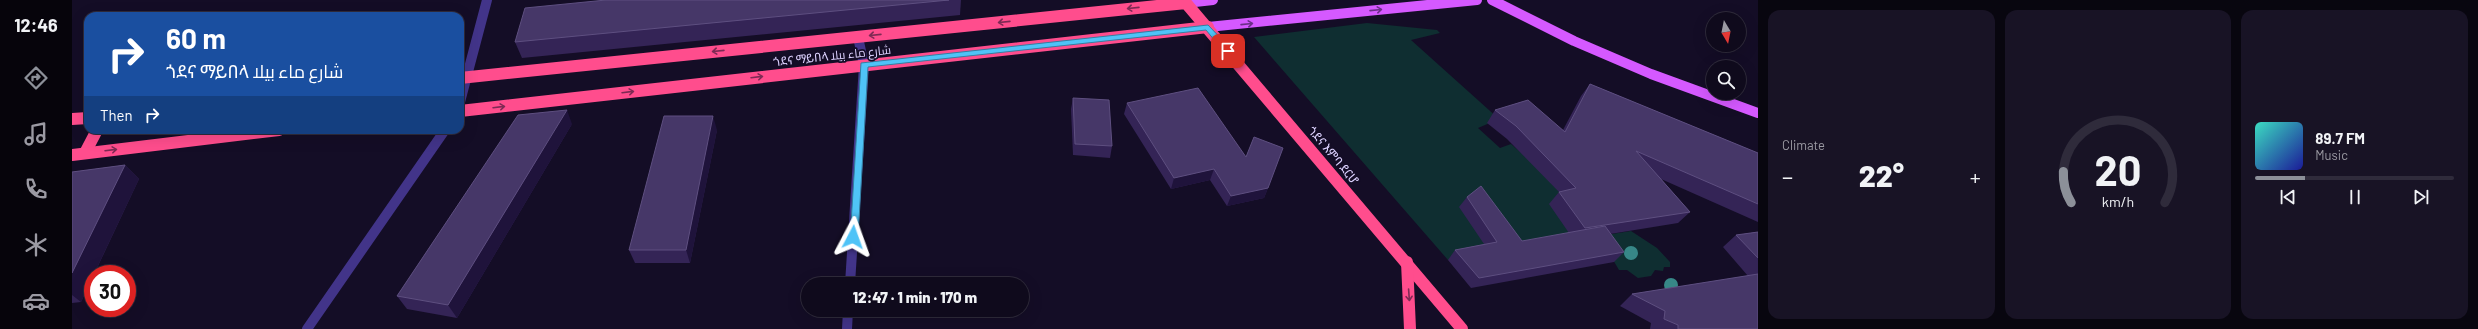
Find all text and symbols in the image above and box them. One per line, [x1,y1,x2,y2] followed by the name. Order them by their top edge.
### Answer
[1127,5,1140,12] one-way arrow
[1369,7,1382,14] one-way arrow
[1706,12,1746,52] north arrow
[1706,12,1746,100] map controls
[14,14,58,36] text: 12:46
[998,18,1011,25] one-way arrow
[1240,20,1253,27] one-way arrow
[166,21,226,55] text: 60 m
[100,28,152,80] icon: right
[869,31,882,39] one-way arrow
[1211,34,1245,68] pin
[1217,40,1239,62] icon: arrive
[772,42,892,70] street label: ጎደና ማይበላ شارع ماء بيلا
[712,47,725,55] one-way arrow
[166,60,343,82] text: ጎደና ማይበላ شارع ماء بيلا
[1706,60,1746,100] button: search
[22,64,50,92] icon: directions
[750,73,763,81] one-way arrow
[621,88,634,96] one-way arrow
[492,103,505,111] one-way arrow
[141,104,163,126] icon: right
[100,106,133,124] text: Then
[22,120,50,148] icon: music
[1306,123,1363,187] street label: ጎደና እምባ ደርሆ
[2315,129,2365,147] text: 89.7 FM
[1782,137,1825,153] text: Climate
[2094,143,2141,193] text: 20
[104,146,117,154] one-way arrow
[2315,147,2348,163] text: Music
[1859,157,1904,193] text: 22°
[1782,163,1793,189] text: −
[1970,163,1981,189] text: +
[22,175,50,203] icon: phone
[2277,186,2299,208] icon: previous
[2344,186,2366,208] icon: pause
[2410,186,2432,208] icon: next
[2102,192,2134,209] text: km/h
[832,216,874,258] position arrow
[22,231,50,259] icon: climate
[84,265,136,317] speed limit sign: 30
[22,287,50,315] icon: car
[853,288,977,306] text: 12:47 · 1 min · 170 m
[1406,288,1413,301] one-way arrow

